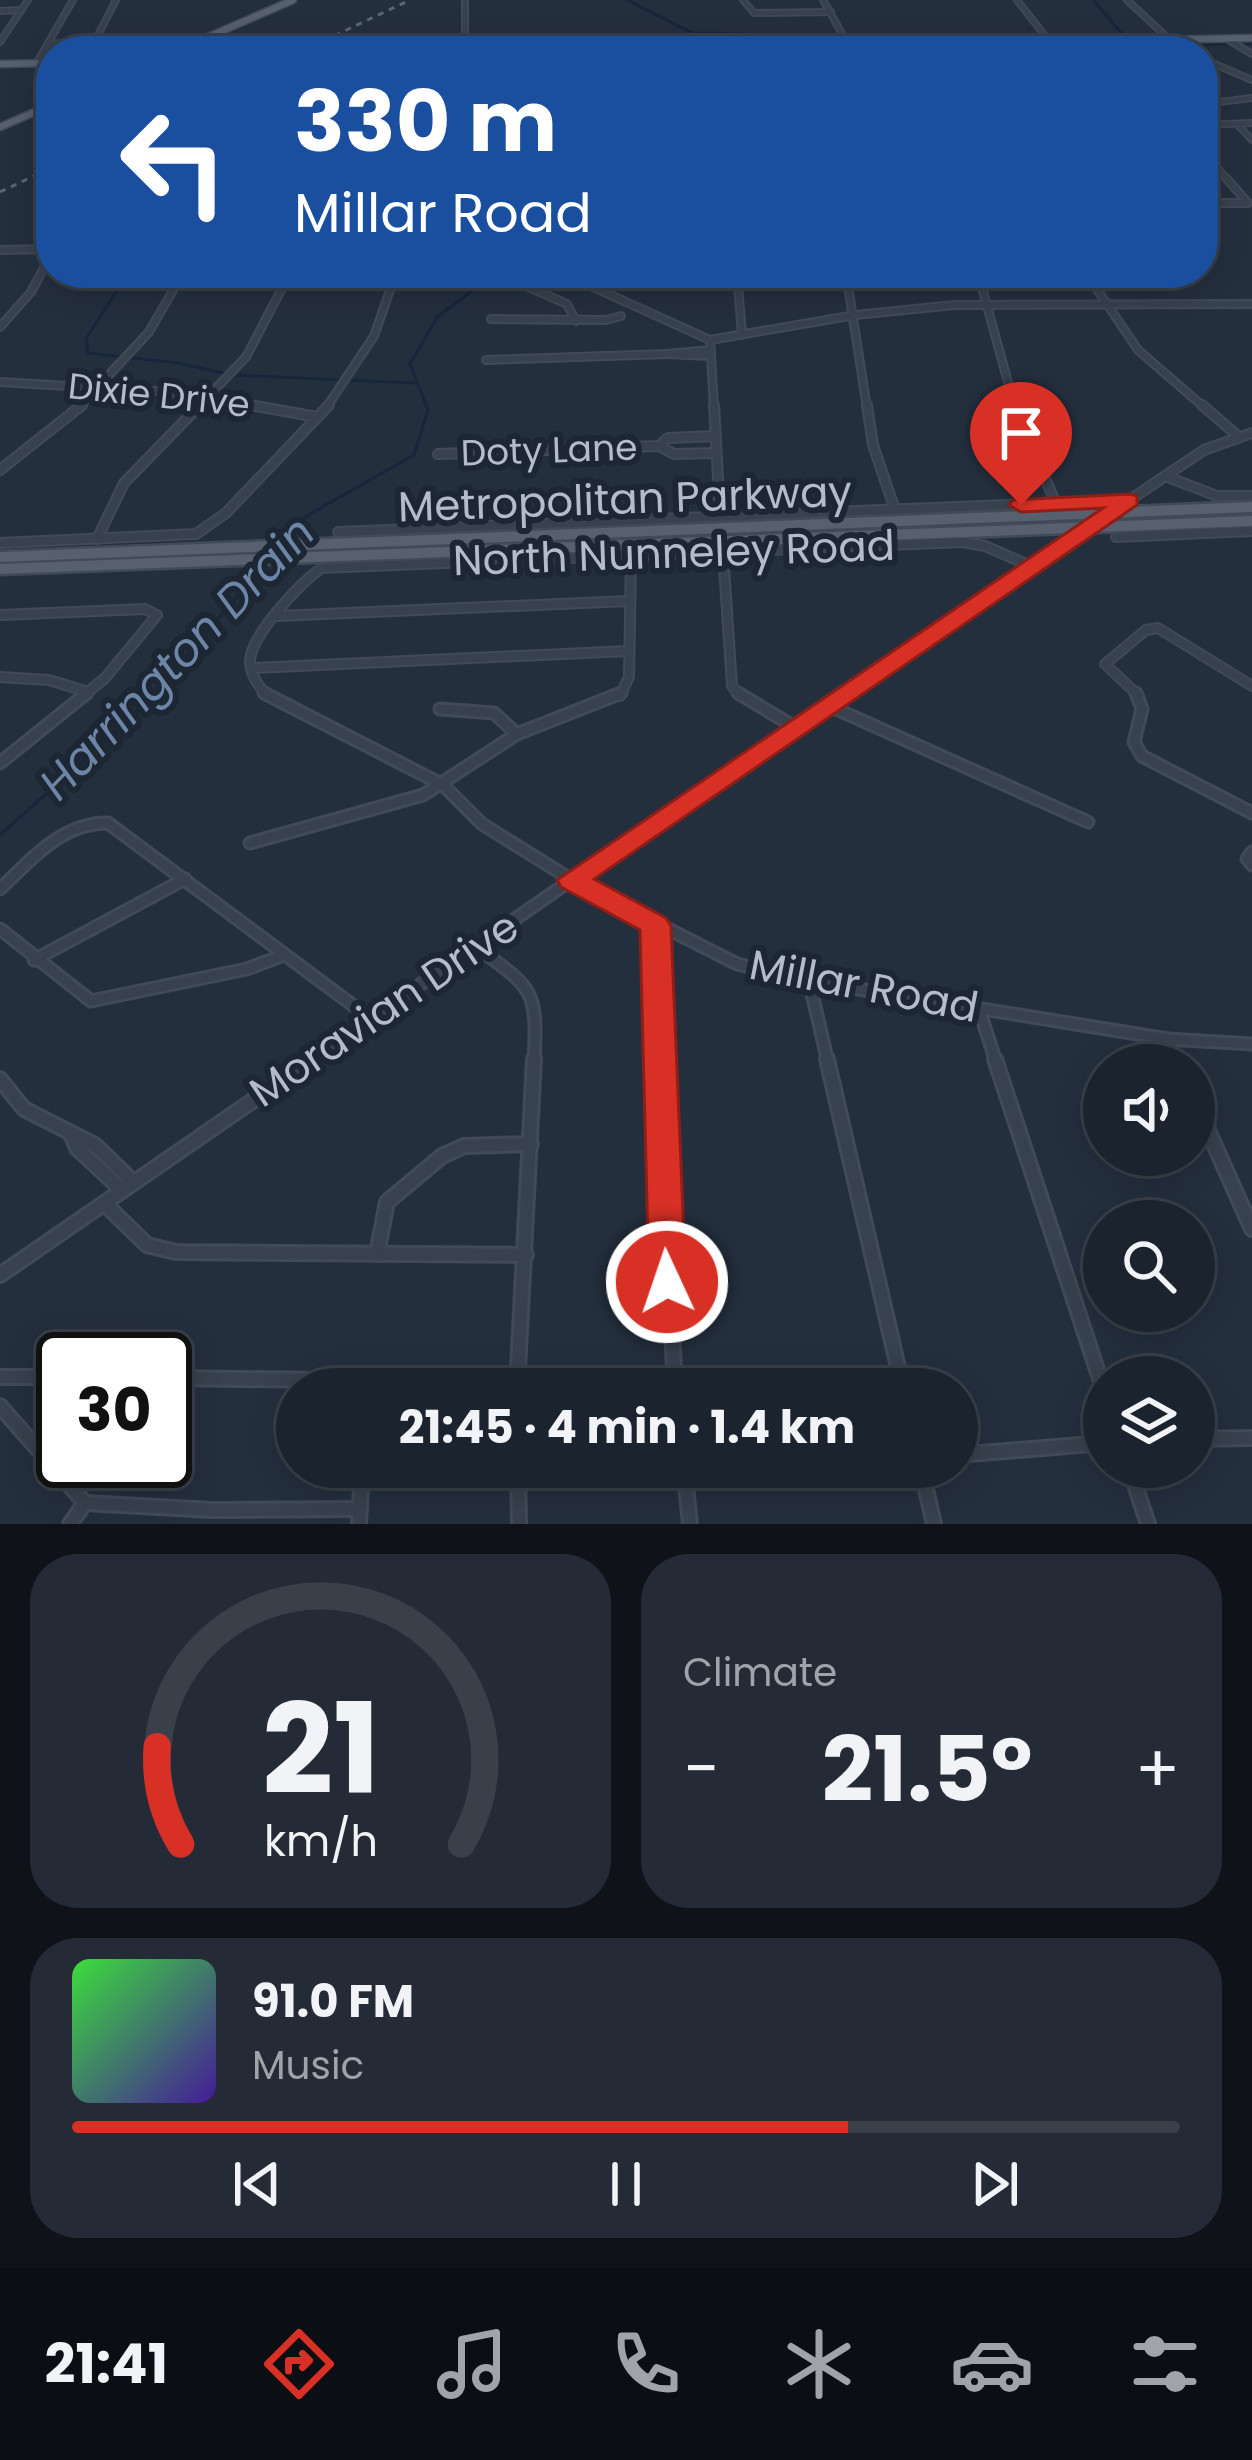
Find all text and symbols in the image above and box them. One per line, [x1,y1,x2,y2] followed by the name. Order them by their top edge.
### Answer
[294,63,557,180] text: 330 m
[96,84,252,240] icon: left
[294,175,592,251] text: Millar Road
[66,360,252,430] street label: Dixie Drive
[970,382,1072,505] pin
[988,400,1054,466] icon: arrive
[460,421,638,479] street label: Doty Lane
[397,462,853,536] street label: Metropolitan Parkway
[25,502,329,814] water label: Harrington Drain
[452,516,896,590] street label: North Nunneley Road
[238,897,530,1121] street label: Moravian Drive
[745,935,983,1037] street label: Millar Road
[1083,1044,1215,1488] map controls
[1083,1044,1215,1176] button: sound
[1083,1200,1215,1332] button: search
[604,1219,730,1345] position arrow
[36,1332,192,1488] speed limit sign: 30
[1083,1356,1215,1488] button: layers
[399,1396,855,1459] text: 21:45 · 4 min · 1.4 km
[683,1645,837,1700] text: Climate
[261,1662,380,1837] text: 21
[822,1706,1033,1833] text: 21.5°
[683,1723,719,1815] text: −
[1135,1723,1180,1815] text: +
[263,1811,378,1871] text: km/h
[252,1970,414,2033] text: 91.0 FM
[252,2038,364,2093] text: Music
[224,2151,290,2217] icon: previous
[593,2151,659,2217] icon: pause
[962,2151,1028,2217] icon: next
[257,2322,341,2406] icon: directions
[430,2322,514,2406] icon: music
[604,2322,688,2406] icon: phone
[777,2322,861,2406] icon: climate
[950,2322,1034,2406] icon: car
[1123,2322,1207,2406] icon: filters
[45,2326,168,2402] text: 21:41

